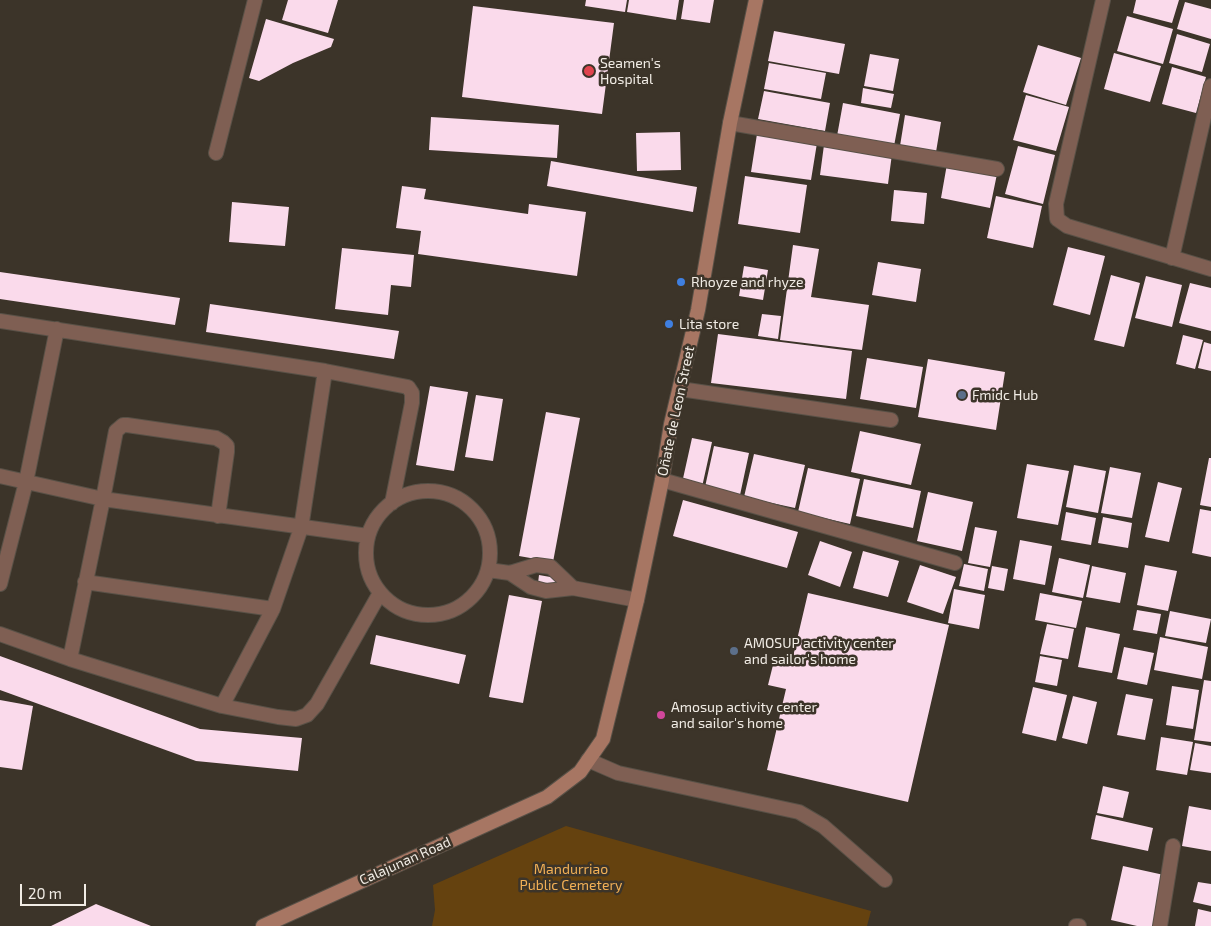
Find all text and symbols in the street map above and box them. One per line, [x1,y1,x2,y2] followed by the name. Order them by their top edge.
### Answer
[600,55,661,88] place label: Seamen's Hospital
[582,64,596,78] marker: Seamen's Hospital
[691,274,804,290] place label: Rhoyze and rhyze
[675,276,687,288] marker: Rhoyze and rhyze
[679,316,739,332] place label: Lita store
[663,318,675,330] marker: Lita store
[654,344,698,478] street label: Oñate de Leon Street
[972,387,1038,403] place label: Fmidc Hub
[956,389,968,401] marker: Fmidc Hub
[744,635,894,668] place label: AMOSUP activity center and sailor's home
[728,645,740,657] marker: AMOSUP activity center and sailor's home
[671,699,817,732] place label: Amosup activity center and sailor's home
[655,709,667,721] marker: Amosup activity center and sailor's home
[357,833,453,889] street label: Calajunan Road
[520,861,622,894] park label: Mandurriao Public Cemetery
[22,874,89,906] scale bar
[28,884,62,902] text: 20 m

